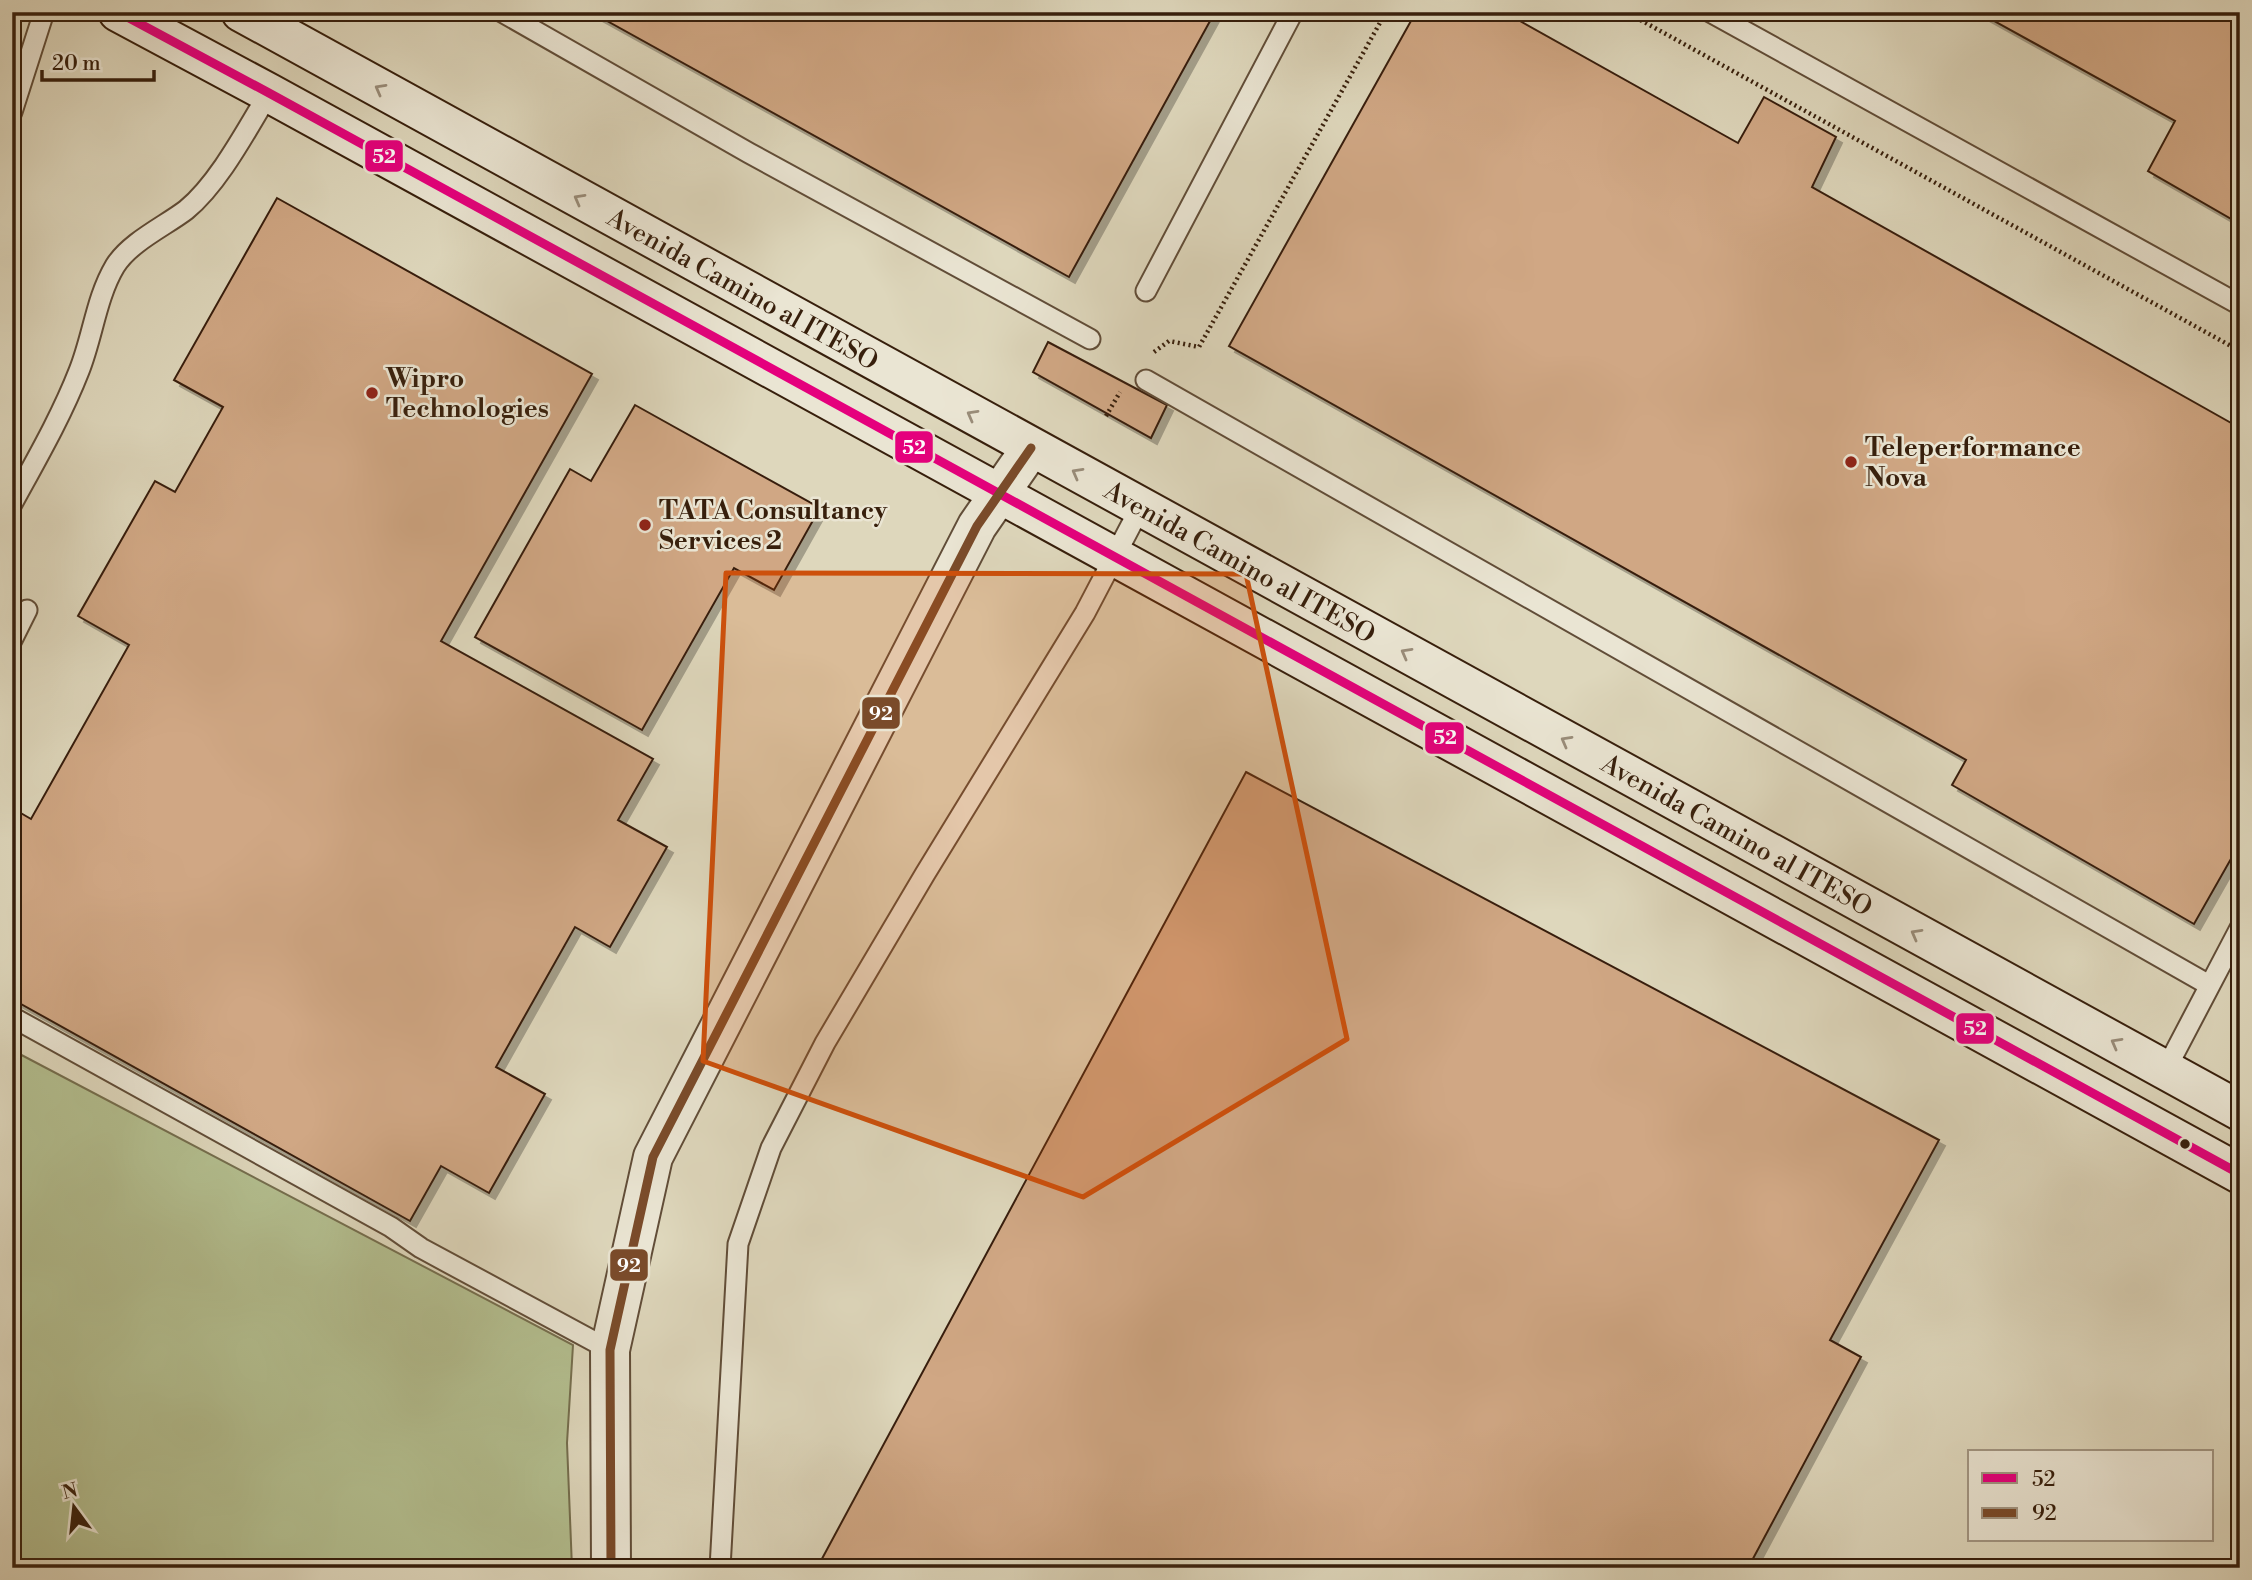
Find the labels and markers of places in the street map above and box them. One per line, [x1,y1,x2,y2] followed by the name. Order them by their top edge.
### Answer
[385,363,549,425] place label: Wipro Technologies
[364,385,380,401] marker: Wipro Technologies
[1865,432,2081,494] place label: Teleperformance Nova
[1843,454,1859,470] marker: Teleperformance Nova
[659,495,888,557] place label: TATA Consultancy Services 2
[637,517,653,533] marker: TATA Consultancy Services 2
[2178,1137,2192,1151] unlabelled marker

